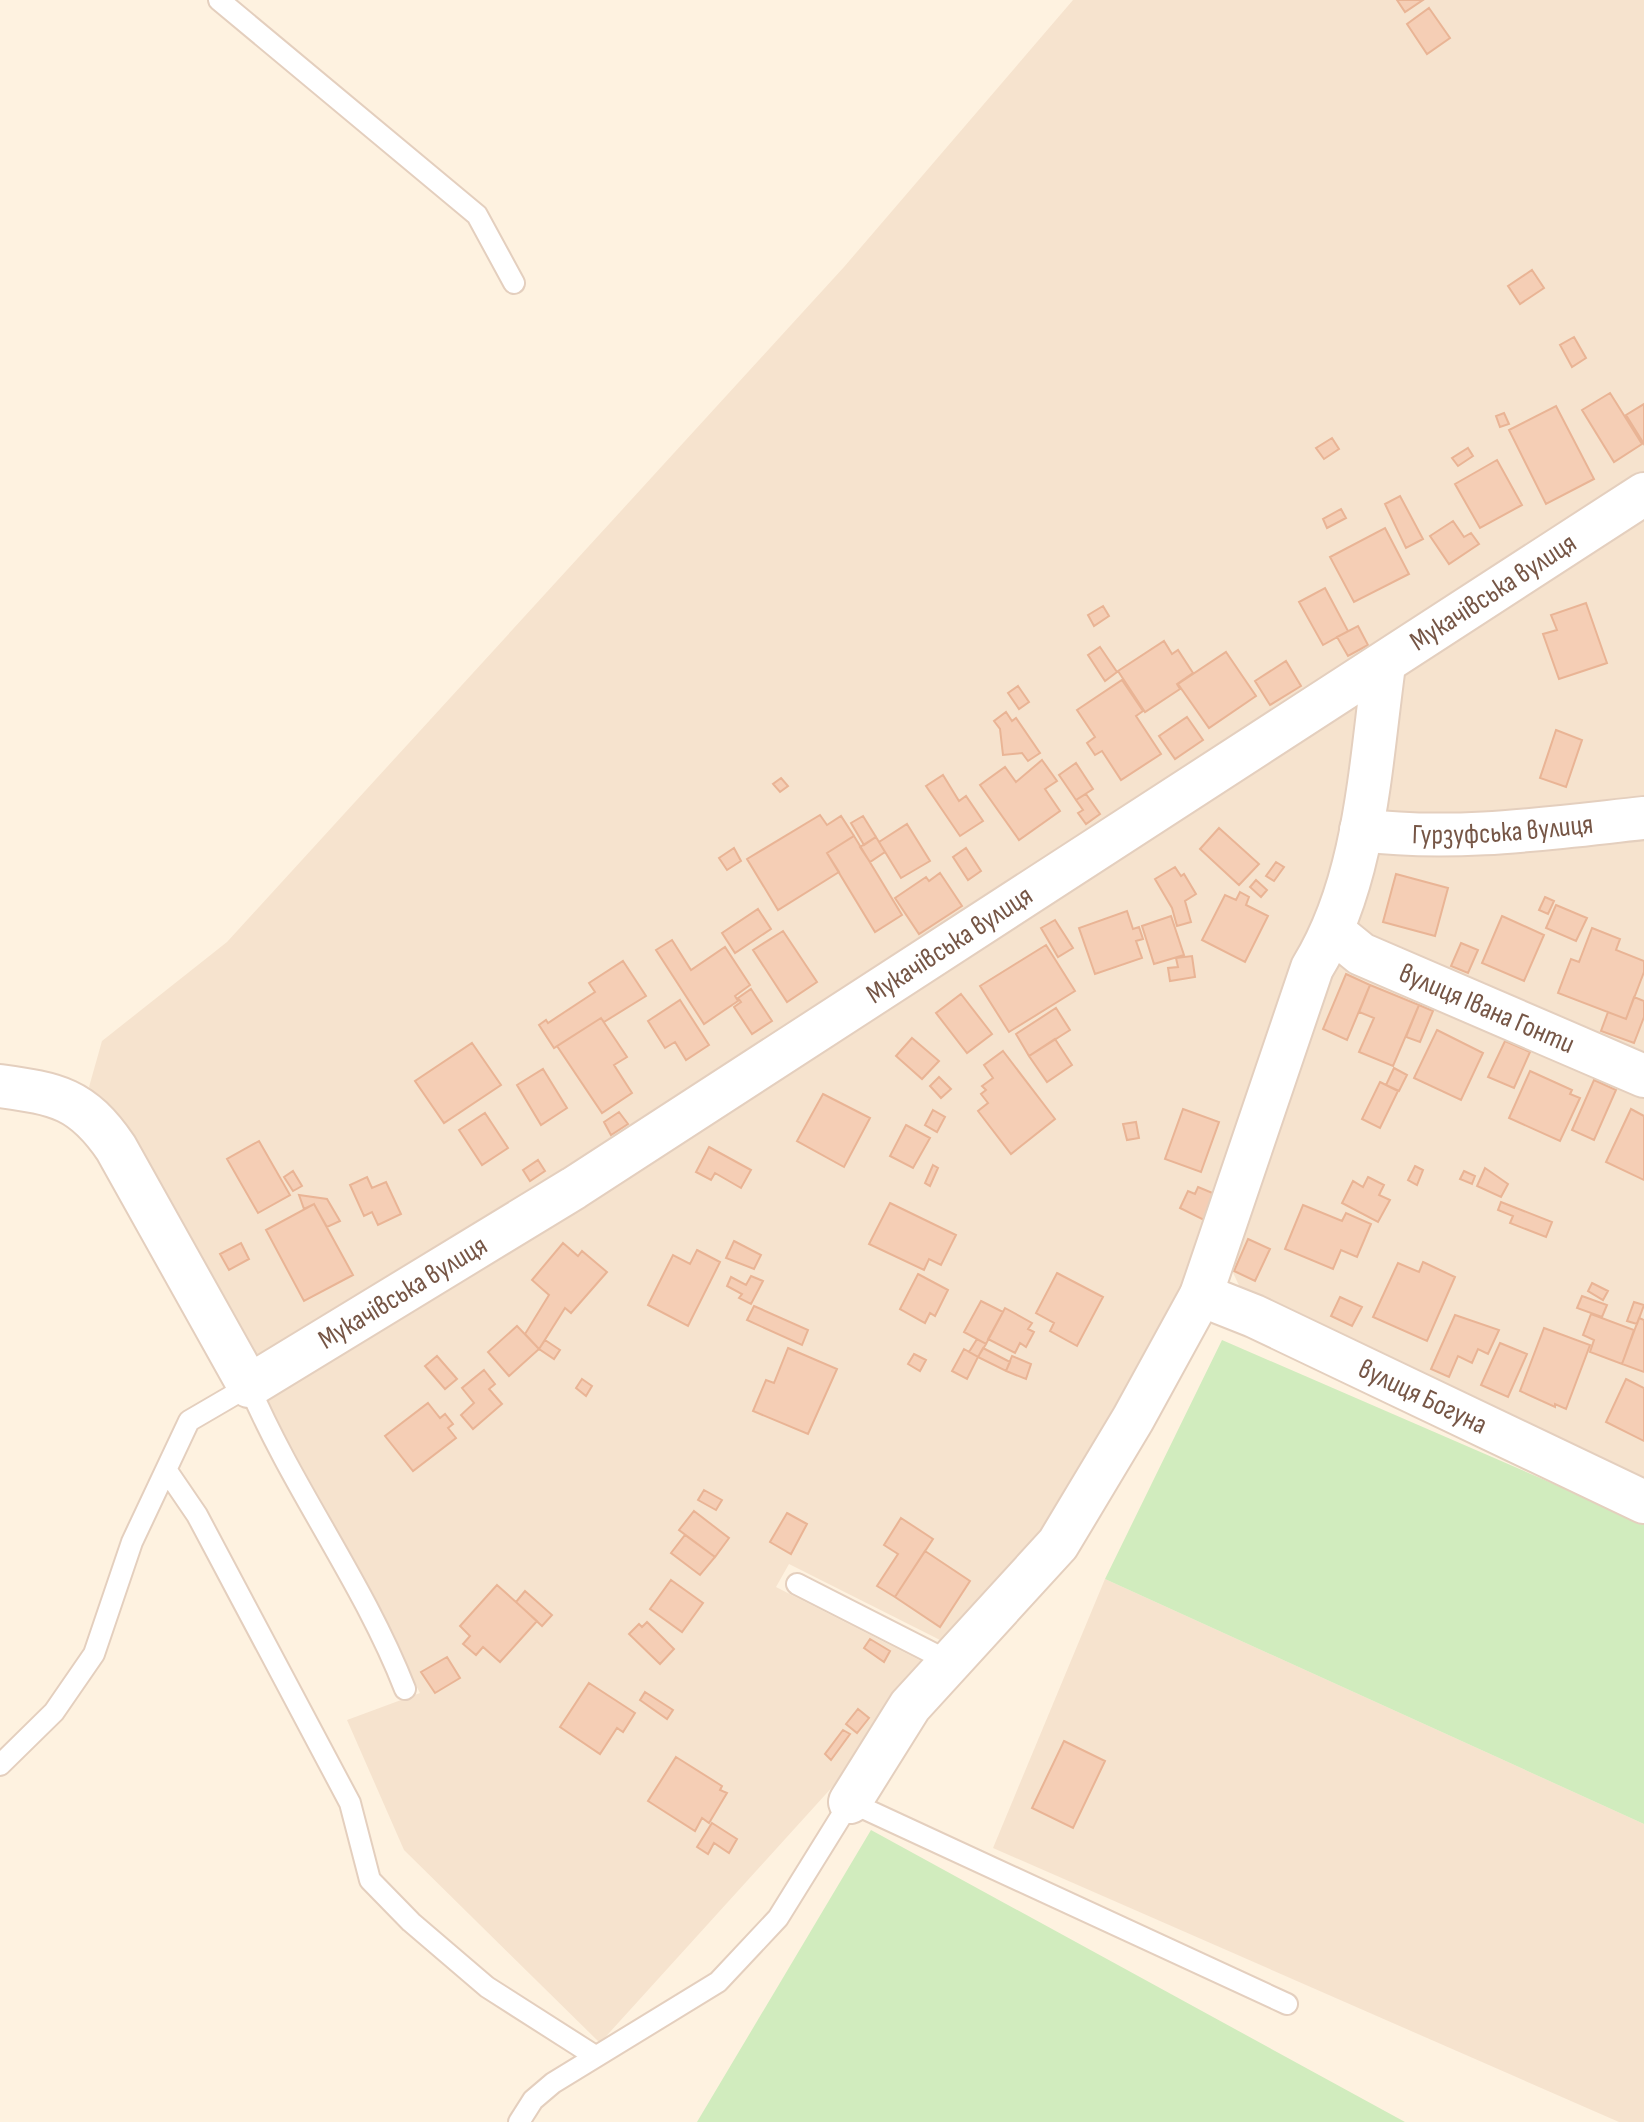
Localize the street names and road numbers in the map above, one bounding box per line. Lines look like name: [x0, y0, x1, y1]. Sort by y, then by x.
street label: Мукачівська вулиця: [1404, 526, 1582, 658]
street label: Гурзуфська вулиця: [1412, 807, 1595, 851]
street label: Мукачівська вулиця: [860, 879, 1039, 1010]
street label: вулиця Івана Гонти: [1394, 956, 1580, 1061]
street label: Мукачівська вулиця: [312, 1228, 493, 1356]
street label: вулиця Богуна: [1353, 1352, 1492, 1441]

